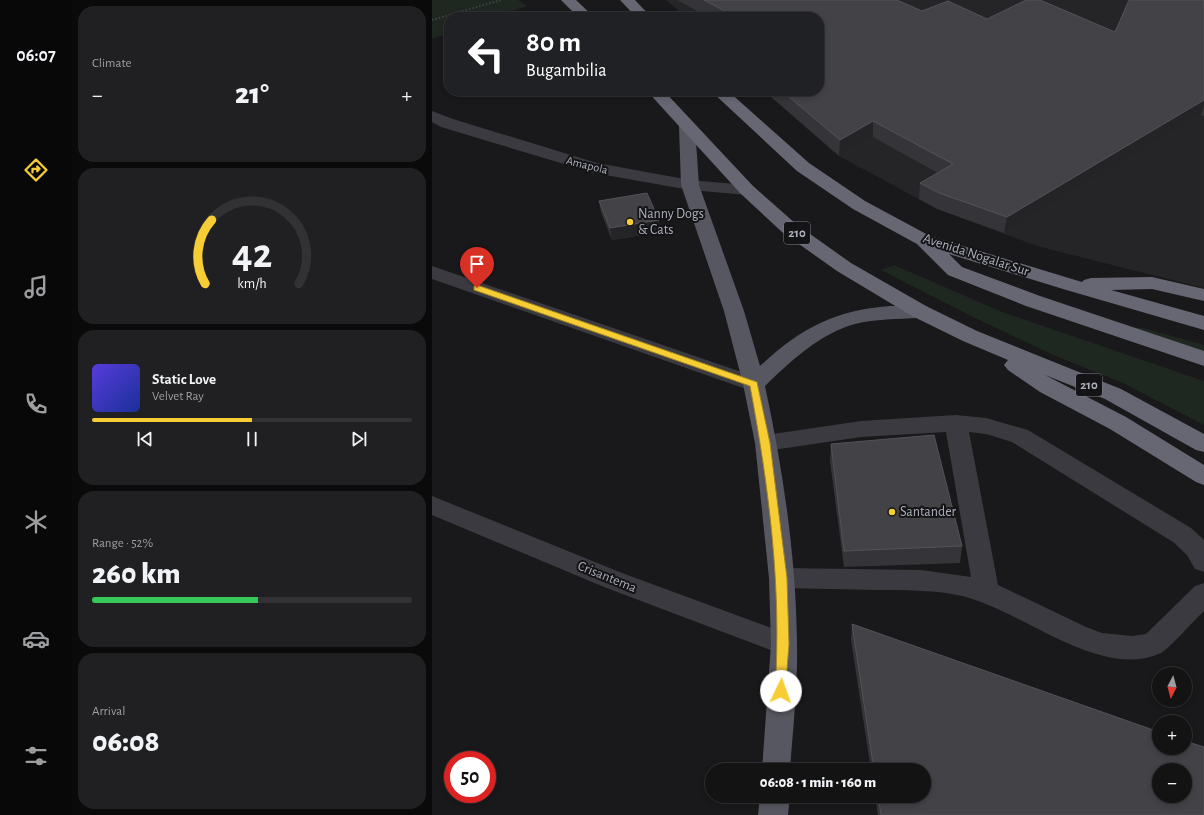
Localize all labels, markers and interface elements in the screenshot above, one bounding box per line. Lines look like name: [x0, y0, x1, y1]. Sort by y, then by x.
icon: left: [460, 28, 512, 80]
text: 80 m: [526, 29, 581, 57]
text: 06:07: [16, 47, 56, 65]
text: Climate: [92, 57, 131, 70]
text: Bugambilia: [526, 62, 607, 80]
text: 21°: [235, 79, 269, 109]
text: −: [92, 84, 103, 106]
text: +: [401, 84, 412, 106]
street label: Amapola: [565, 154, 609, 176]
icon: directions: [22, 156, 50, 184]
place label: Nanny Dogs & Cats: [638, 207, 704, 237]
marker: Nanny Dogs & Cats: [625, 217, 635, 227]
road number: 210: [784, 222, 810, 244]
street label: Avenida Nogalar Sur: [921, 231, 1031, 279]
text: 42: [232, 233, 272, 274]
pin: [460, 247, 494, 288]
icon: arrive: [466, 253, 488, 275]
icon: music: [22, 273, 50, 301]
text: km/h: [237, 276, 267, 290]
text: Static Love: [152, 372, 216, 387]
road number: 210: [1076, 374, 1102, 396]
icon: phone: [22, 390, 50, 418]
text: Velvet Ray: [152, 390, 204, 403]
icon: previous: [134, 428, 156, 450]
icon: pause: [241, 428, 263, 450]
icon: next: [348, 428, 370, 450]
place label: Santander: [900, 505, 957, 519]
marker: Santander: [887, 507, 897, 517]
icon: climate: [22, 508, 50, 536]
text: Range · 52%: [92, 537, 153, 550]
text: 260 km: [92, 559, 181, 589]
street label: Crisantema: [576, 559, 639, 595]
icon: car: [22, 625, 50, 653]
north arrow: [1152, 667, 1192, 707]
map controls: [1152, 667, 1192, 803]
position arrow: [760, 670, 802, 712]
text: Arrival: [92, 705, 125, 718]
button: +: [1152, 715, 1192, 755]
text: 06:08: [92, 727, 160, 757]
icon: filters: [22, 742, 50, 770]
speed limit sign: 50: [444, 751, 496, 803]
button: −: [1152, 763, 1192, 803]
text: 06:08 · 1 min · 160 m: [760, 775, 876, 790]

